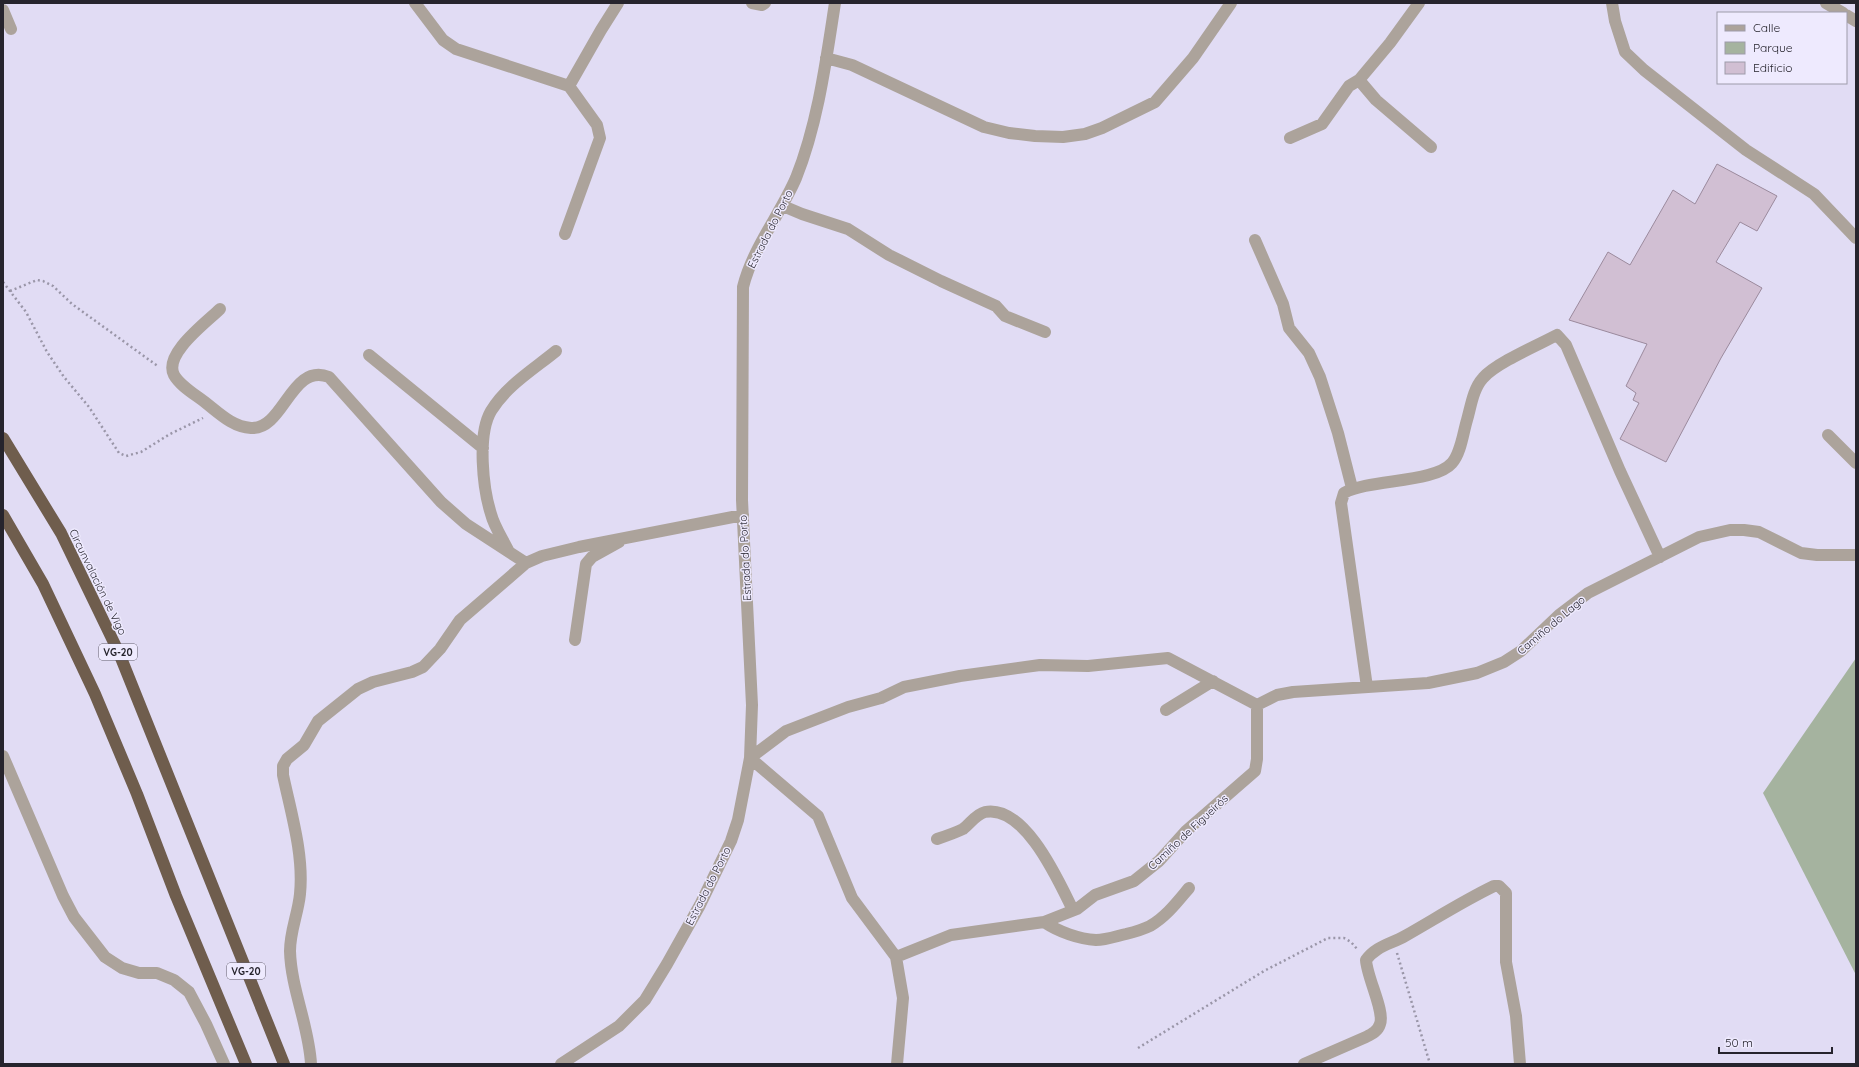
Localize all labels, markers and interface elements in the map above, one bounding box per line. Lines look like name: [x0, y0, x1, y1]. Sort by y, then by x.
legend: [1717, 12, 1847, 84]
text: Calle: [1753, 20, 1781, 35]
text: Parque: [1753, 40, 1793, 55]
text: Edificio: [1753, 60, 1793, 75]
street label: Estrada do Porto: [744, 187, 796, 271]
street label: Estrada do Porto: [736, 514, 754, 601]
street label: Circunvalación de Vigo: [66, 527, 130, 638]
street label: Camiño do Lago: [1514, 592, 1588, 657]
road number: VG-20: [99, 644, 137, 660]
street label: Camiño de Figueirós: [1145, 791, 1231, 873]
street label: Estrada do Porto: [682, 844, 734, 928]
road number: VG-20: [227, 963, 265, 979]
scale bar: [1719, 1029, 1832, 1055]
text: 50 m: [1725, 1035, 1753, 1050]

